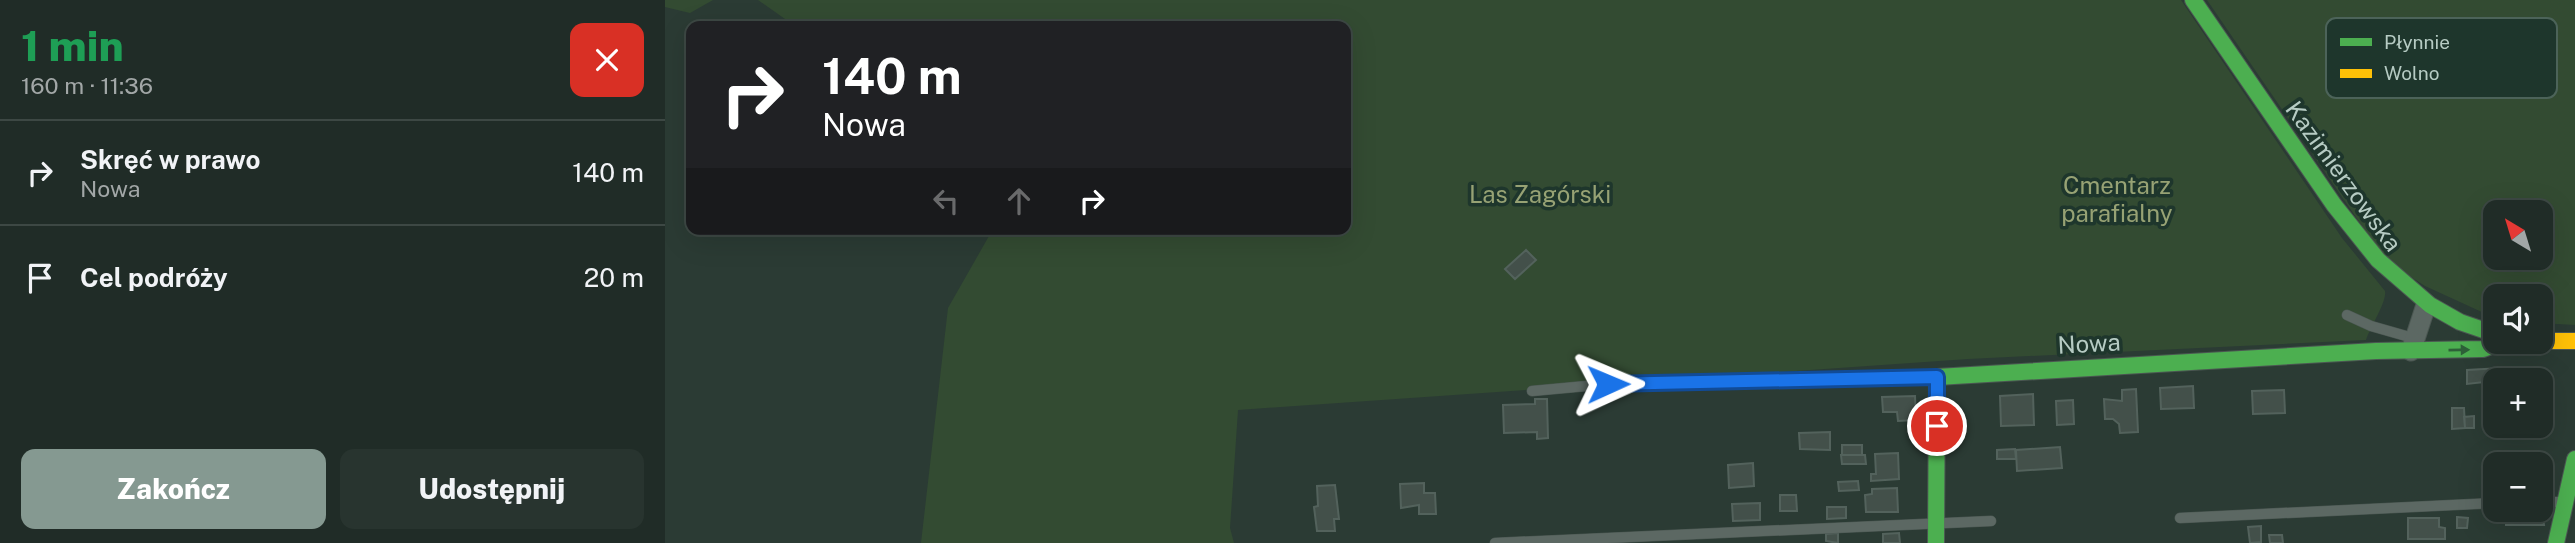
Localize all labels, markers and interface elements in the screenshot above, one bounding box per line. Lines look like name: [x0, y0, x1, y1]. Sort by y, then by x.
legend: [2326, 18, 2557, 98]
text: 1 min: [21, 21, 124, 70]
button: close: [570, 23, 644, 97]
text: Płynnie: [2384, 31, 2450, 53]
text: 140 m: [822, 47, 962, 105]
icon: right: [707, 49, 798, 140]
text: Wolno: [2384, 62, 2439, 84]
text: 160 m · 11:36: [21, 72, 153, 99]
street label: Kazimierzowska: [2280, 95, 2408, 257]
text: Nowa: [822, 106, 906, 143]
text: Skręć w prawo: [80, 144, 260, 175]
icon: right: [21, 154, 59, 192]
text: 140 m: [572, 157, 644, 188]
park label: Cmentarz parafialny: [2061, 171, 2173, 227]
text: Nowa: [80, 175, 140, 202]
park label: Las Zagórski: [1469, 180, 1611, 208]
icon: left: [927, 182, 965, 220]
icon: ahead: [1000, 182, 1038, 220]
icon: right: [1073, 182, 1111, 220]
north arrow: [2483, 200, 2553, 270]
map controls: [2483, 200, 2553, 522]
icon: arrive: [21, 259, 59, 297]
text: Cel podróży: [80, 262, 228, 293]
text: 20 m: [584, 262, 644, 293]
button: sound: [2483, 284, 2553, 354]
street label: Nowa: [2057, 327, 2121, 359]
one-way arrow: [2448, 344, 2470, 356]
position arrow: [1571, 347, 1645, 421]
button: +: [2483, 368, 2553, 438]
pin: [1907, 396, 1967, 456]
icon: arrive: [1918, 407, 1956, 445]
button: Zakończ: [21, 449, 326, 529]
button: Udostępnij: [340, 449, 644, 529]
button: −: [2483, 452, 2553, 522]

